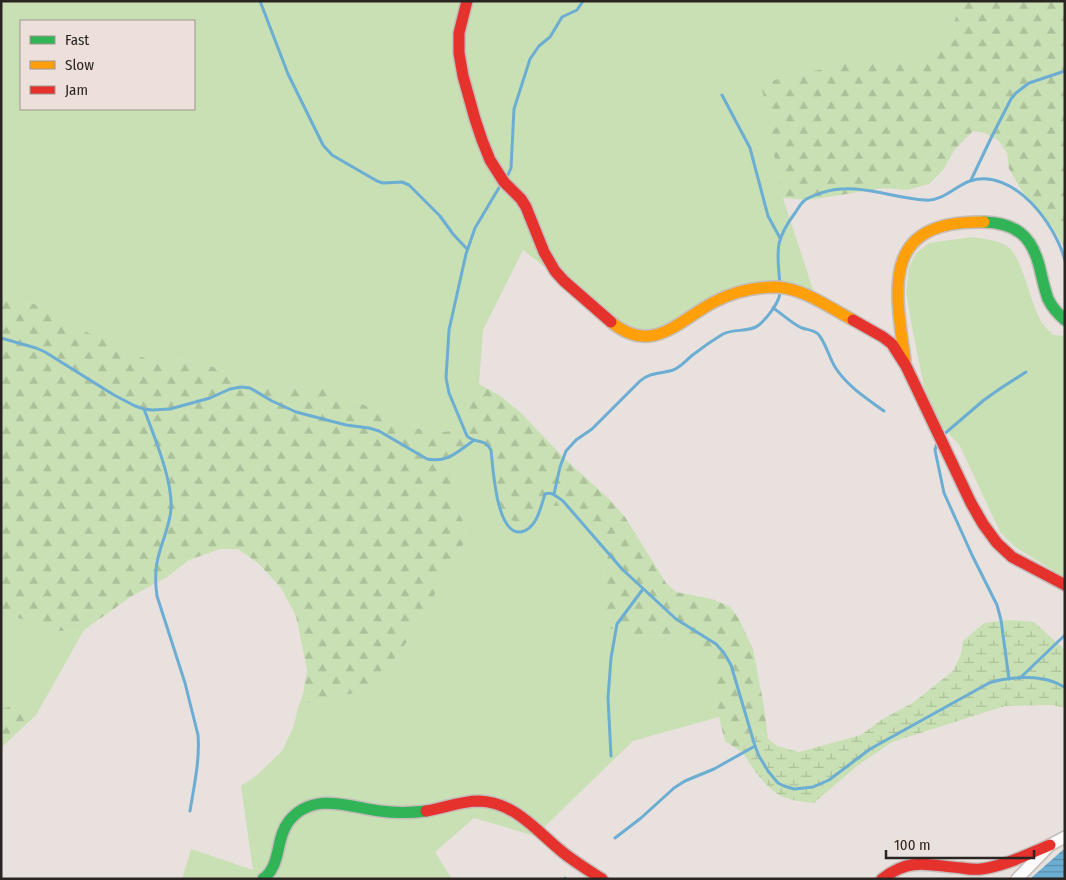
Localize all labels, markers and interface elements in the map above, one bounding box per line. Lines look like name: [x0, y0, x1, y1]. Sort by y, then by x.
legend: [20, 20, 195, 110]
text: Fast: [65, 31, 89, 49]
text: Slow: [65, 56, 94, 74]
text: Jam: [65, 81, 88, 99]
scale bar: [886, 828, 1034, 860]
text: 100 m: [894, 836, 931, 854]

